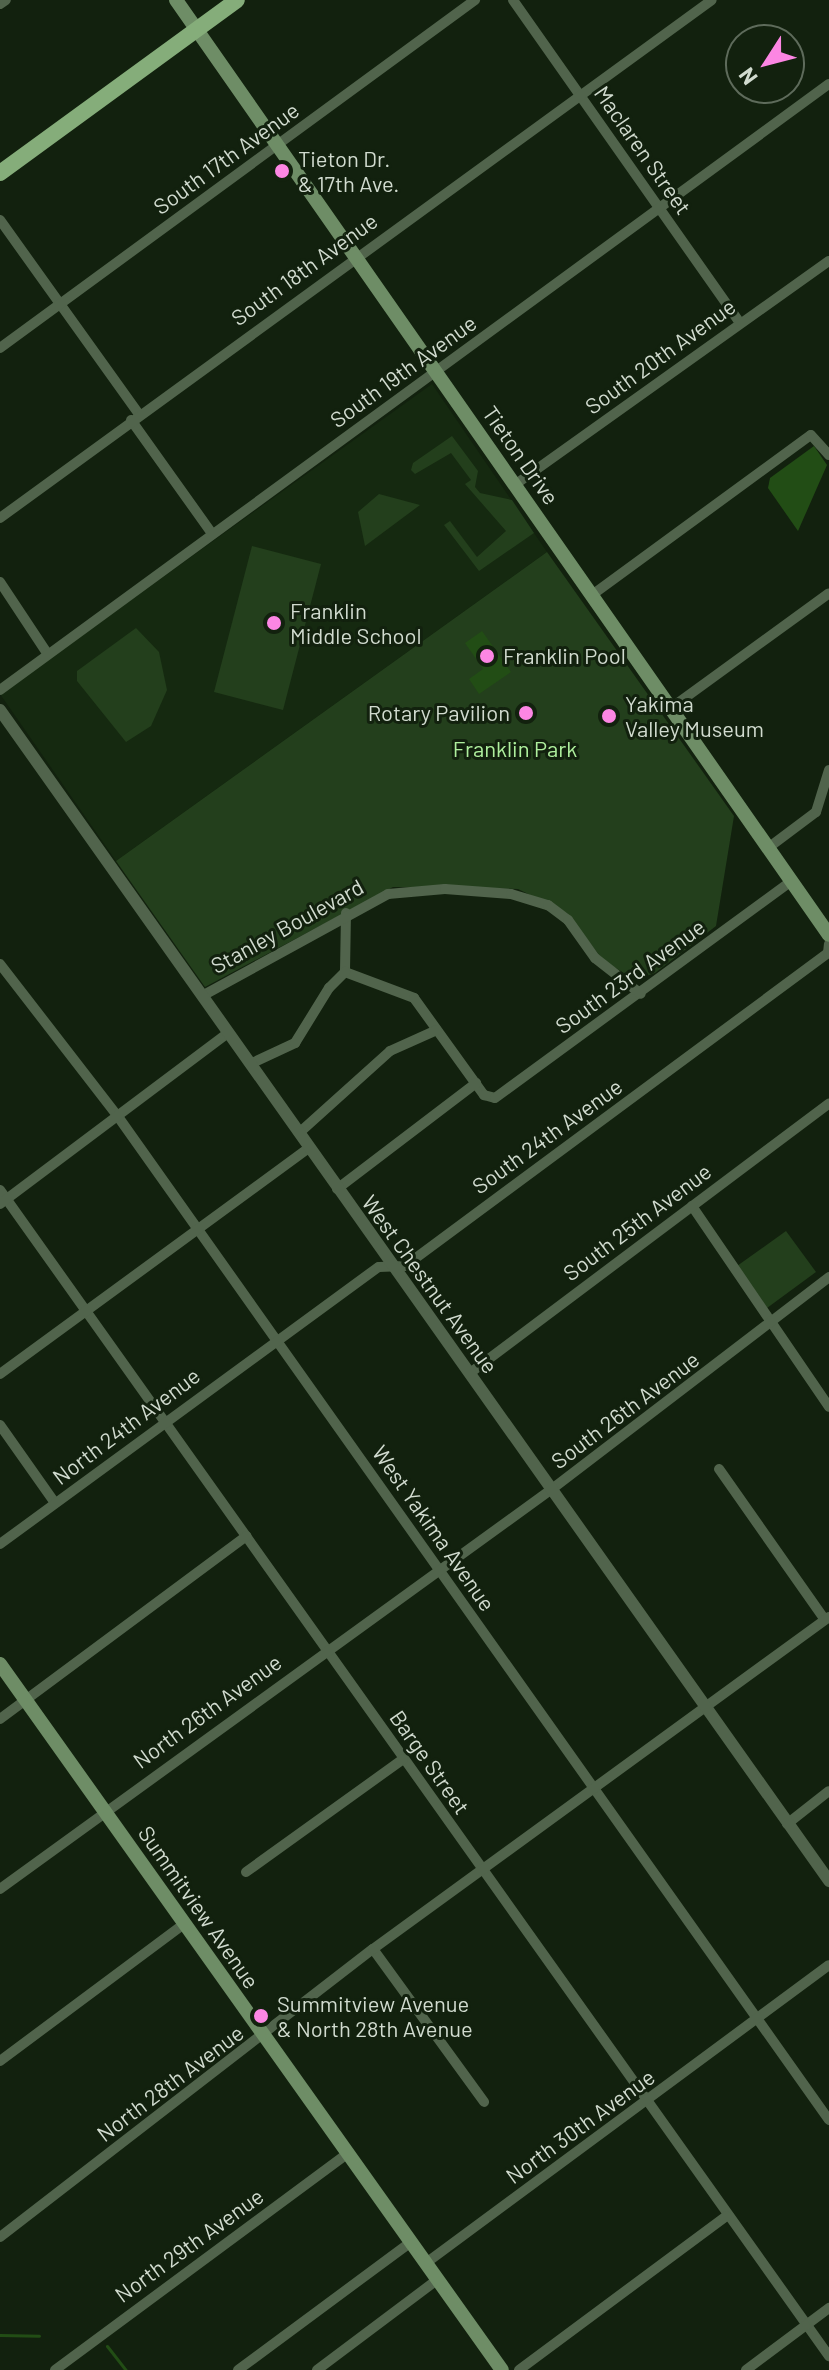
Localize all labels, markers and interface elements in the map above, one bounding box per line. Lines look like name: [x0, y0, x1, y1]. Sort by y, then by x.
north arrow: [725, 24, 805, 104]
text: N: [732, 63, 762, 91]
street label: Maclaren Street: [589, 81, 697, 219]
street label: South 17th Avenue: [148, 96, 304, 220]
place label: Tieton Dr. & 17th Ave.: [298, 145, 399, 196]
marker: Tieton Dr. & 17th Ave.: [273, 162, 291, 180]
street label: South 18th Avenue: [226, 207, 382, 331]
street label: South 20th Avenue: [580, 293, 740, 419]
street label: South 19th Avenue: [325, 309, 481, 433]
street label: Tieton Drive: [477, 401, 565, 509]
place label: Franklin Middle School: [290, 597, 422, 648]
marker: Franklin Middle School: [265, 614, 283, 632]
place label: Franklin Pool: [503, 643, 626, 669]
marker: Franklin Pool: [478, 647, 496, 665]
place label: Yakima Valley Museum: [625, 690, 764, 742]
place label: Rotary Pavilion: [368, 700, 510, 726]
marker: Rotary Pavilion: [517, 704, 535, 722]
marker: Yakima Valley Museum: [600, 707, 618, 725]
park label: Franklin Park: [453, 736, 577, 762]
street label: Stanley Boulevard: [206, 873, 368, 979]
street label: South 23rd Avenue: [550, 913, 710, 1039]
street label: South 24th Avenue: [467, 1073, 627, 1199]
street label: South 25th Avenue: [558, 1158, 716, 1286]
street label: West Chestnut Avenue: [356, 1190, 504, 1378]
street label: South 26th Avenue: [546, 1346, 704, 1474]
street label: North 24th Avenue: [47, 1362, 205, 1490]
street label: West Yakima Avenue: [367, 1440, 501, 1616]
street label: North 26th Avenue: [128, 1648, 286, 1774]
street label: Barge Street: [385, 1705, 475, 1819]
street label: Summitview Avenue: [133, 1821, 265, 1993]
place label: Summitview Avenue & North 28th Avenue: [277, 1990, 473, 2042]
marker: Summitview Avenue & North 28th Avenue: [252, 2007, 270, 2025]
street label: North 28th Avenue: [91, 2019, 249, 2147]
street label: North 30th Avenue: [500, 2063, 660, 2189]
street label: North 29th Avenue: [110, 2182, 268, 2308]

